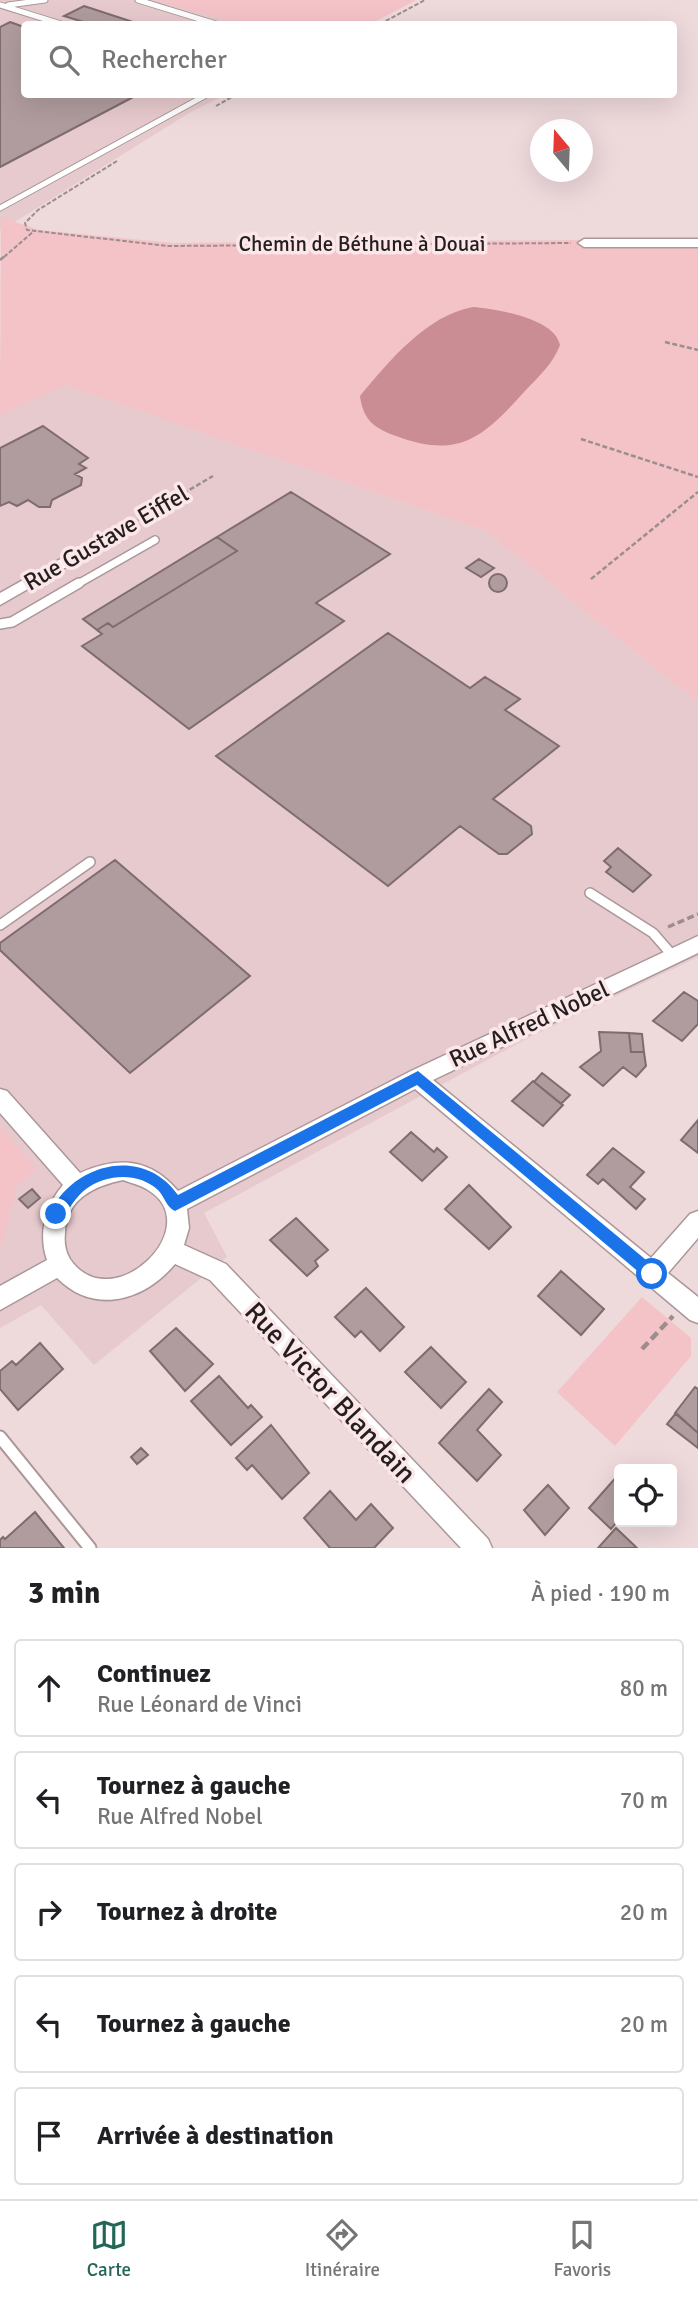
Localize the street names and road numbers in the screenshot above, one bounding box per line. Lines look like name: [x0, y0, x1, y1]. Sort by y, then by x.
street label: Chemin de Béthune à Douai: [238, 231, 486, 257]
street label: Rue Gustave Eiffel: [18, 479, 194, 597]
street label: Rue Alfred Nobel: [444, 974, 614, 1074]
street label: Rue Victor Blandain: [237, 1295, 423, 1490]

